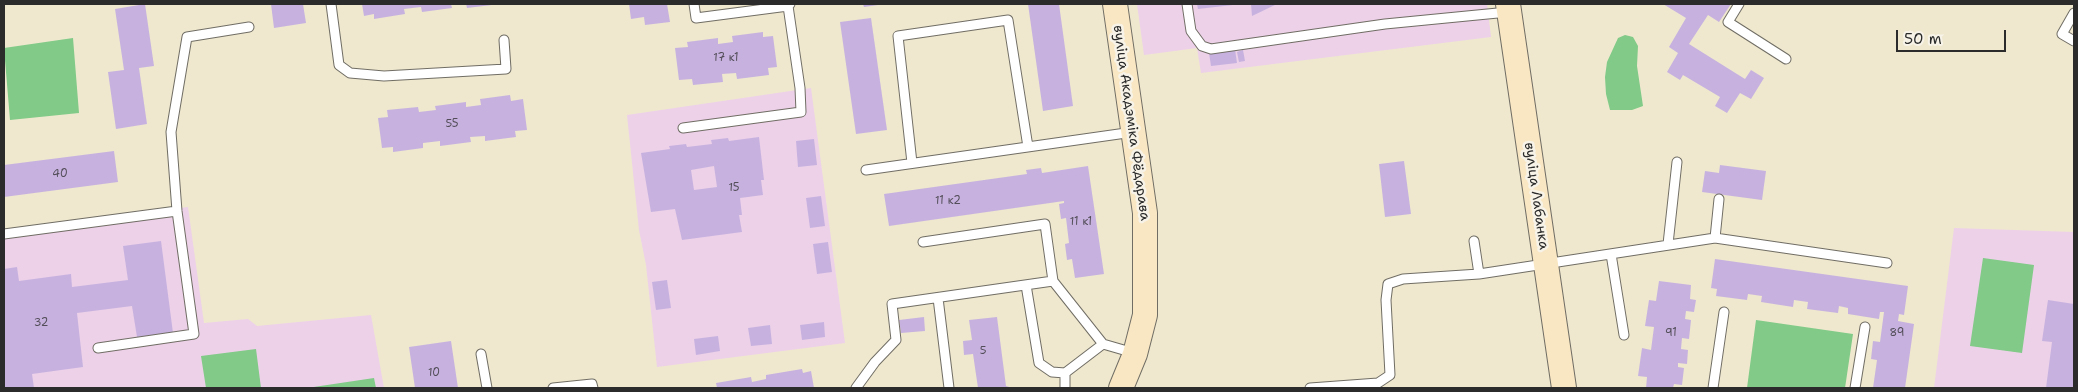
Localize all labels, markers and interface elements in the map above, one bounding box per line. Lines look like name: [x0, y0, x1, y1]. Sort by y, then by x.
scale bar: [1898, 20, 2008, 52]
street label: вуліца Акадэміка Фёдарава: [1109, 24, 1153, 222]
text: 50 m: [1904, 29, 1942, 49]
house number: 17 к1: [713, 51, 739, 65]
house number: 55: [445, 117, 459, 131]
street label: вуліца Лабанка: [1520, 141, 1552, 251]
house number: 40: [52, 167, 68, 181]
house number: 15: [728, 181, 740, 195]
house number: 11 к2: [935, 194, 961, 208]
house number: 11 к1: [1070, 215, 1092, 229]
house number: 32: [34, 316, 48, 330]
house number: 91: [1665, 326, 1677, 340]
house number: 89: [1890, 326, 1904, 340]
house number: 5: [980, 344, 986, 358]
house number: 10: [428, 366, 440, 380]

